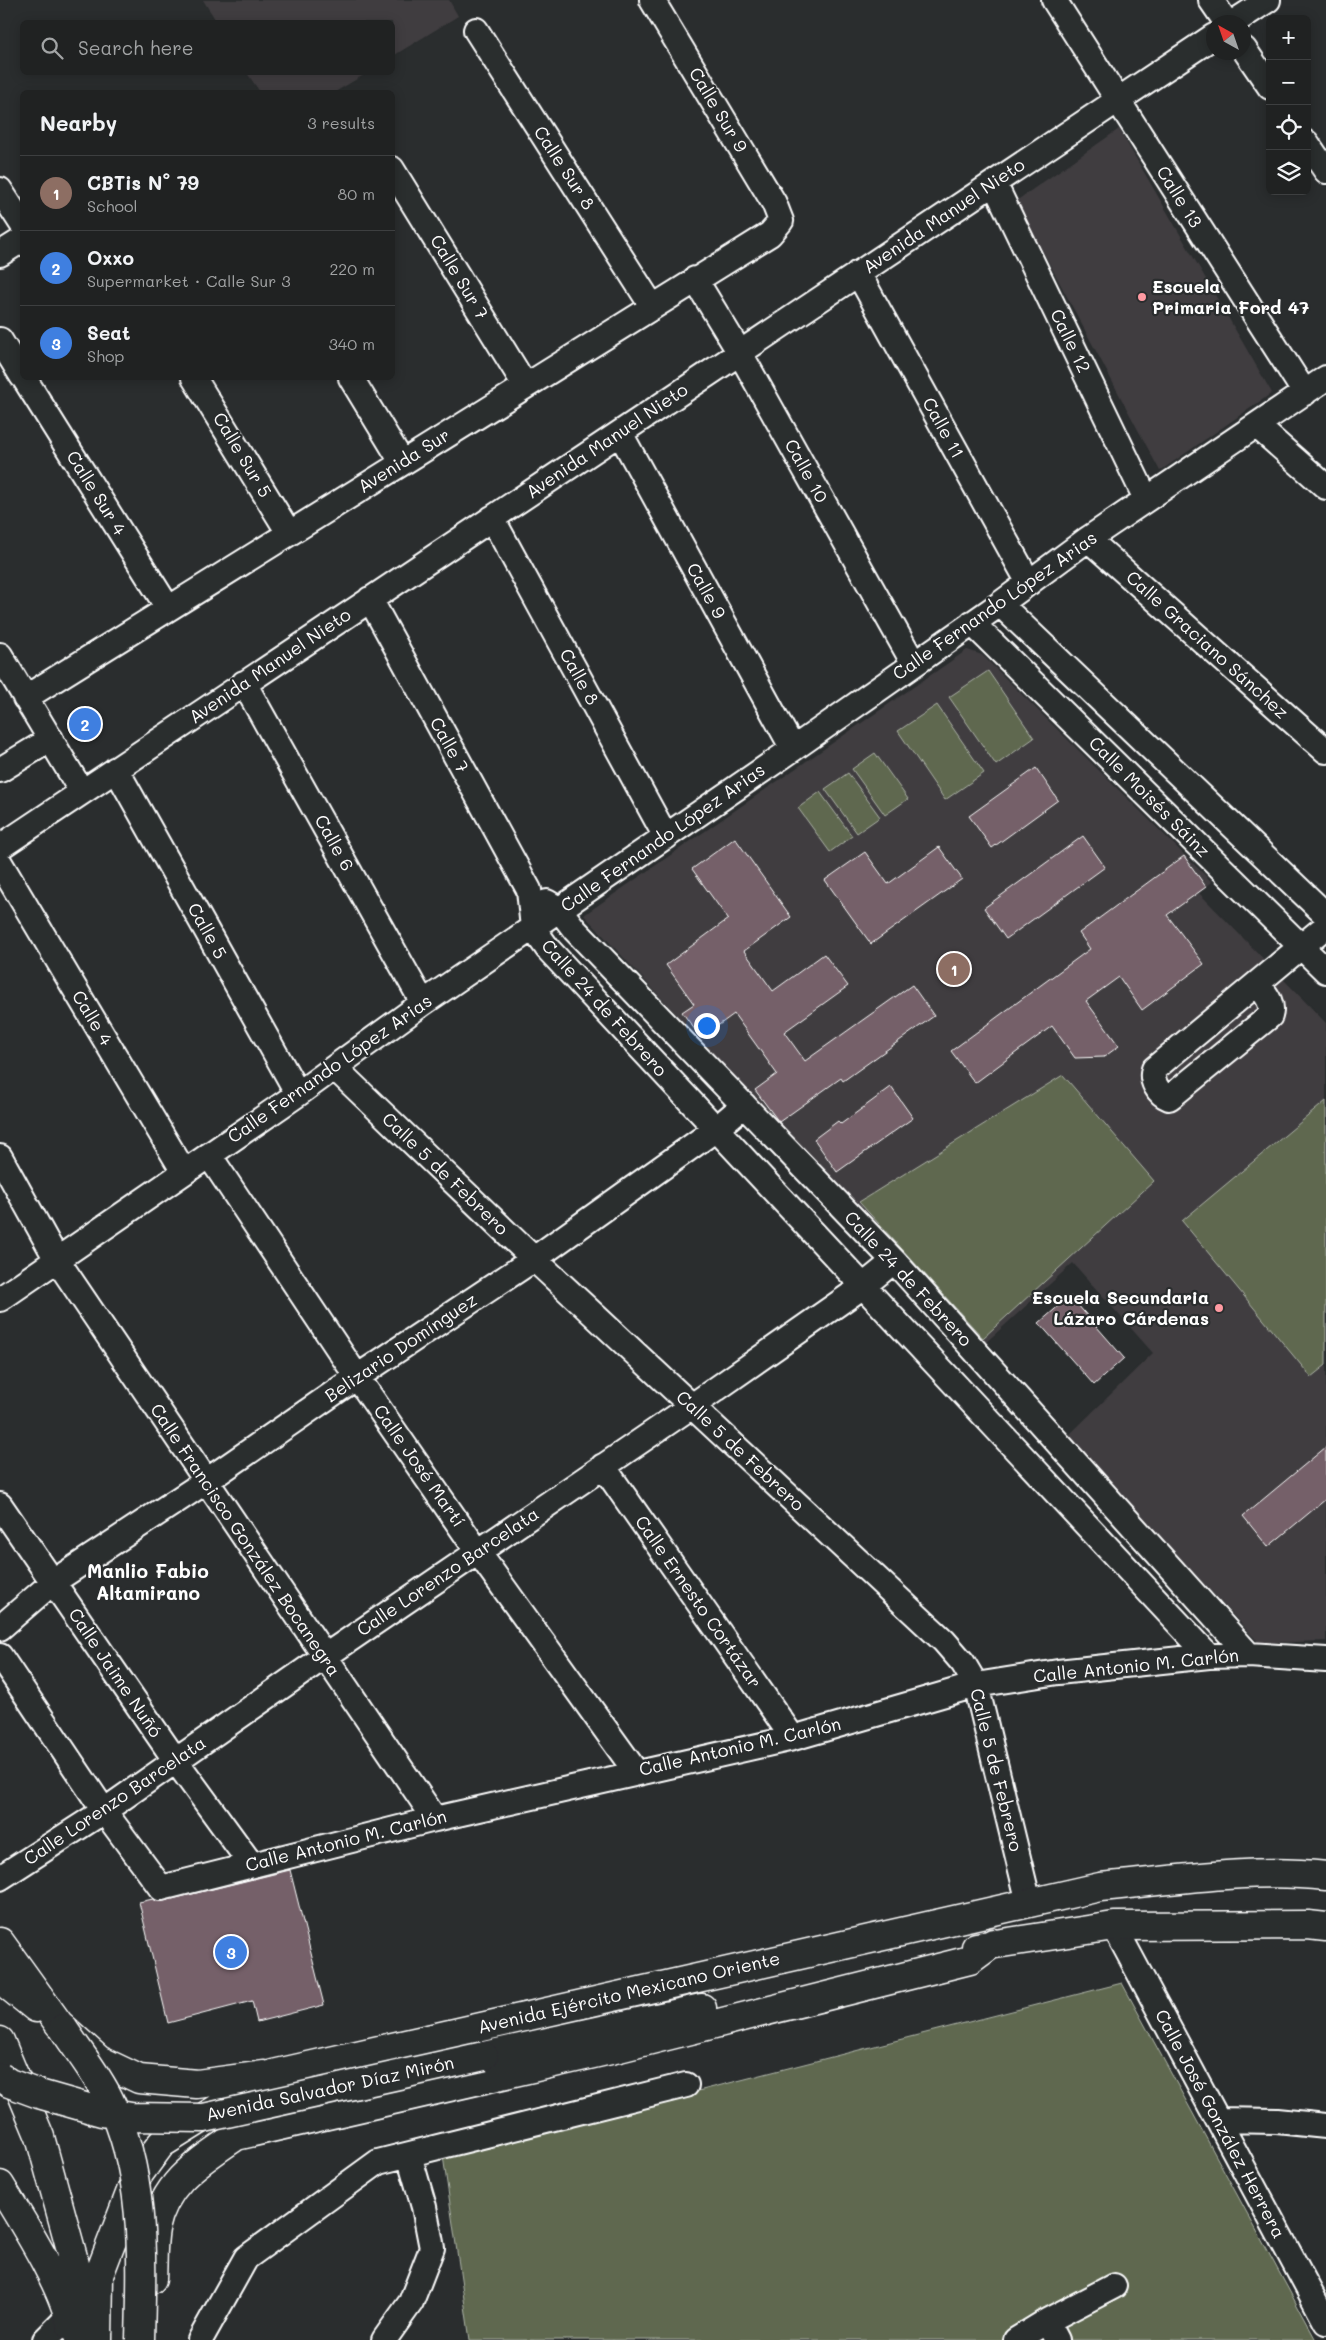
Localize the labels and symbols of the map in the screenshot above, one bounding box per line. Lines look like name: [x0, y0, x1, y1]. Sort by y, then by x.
north arrow: [1206, 15, 1251, 60]
street label: Calle Sur 9: [684, 62, 754, 157]
street label: Calle Sur 8: [529, 121, 601, 214]
street label: Avenida Manuel Nieto: [858, 152, 1029, 278]
street label: Calle 13: [1151, 161, 1208, 232]
street label: Calle Sur 7: [425, 230, 495, 323]
place label: Escuela Primaria Ford 47: [1152, 274, 1309, 319]
marker: Escuela Primaria Ford 47: [1136, 291, 1148, 303]
street label: Calle 12: [1045, 305, 1097, 376]
street label: Avenida Manuel Nieto: [521, 377, 692, 503]
street label: Calle 11: [917, 393, 970, 462]
street label: Calle Sur 5: [208, 407, 278, 502]
street label: Avenida Sur: [353, 422, 454, 498]
street label: Calle 10: [780, 434, 834, 507]
street label: Calle Sur 4: [61, 446, 133, 540]
street label: Calle Fernando López Arias: [887, 525, 1101, 685]
street label: Calle 9: [682, 558, 732, 623]
street label: Calle Graciano Sánchez: [1121, 565, 1294, 724]
street label: Avenida Manuel Nieto: [184, 602, 355, 728]
street label: Calle 8: [555, 644, 605, 709]
pin: 2: [69, 705, 101, 743]
street label: Calle 7: [425, 712, 475, 777]
street label: Calle Moisés Sáinz: [1084, 730, 1216, 862]
street label: Calle Fernando López Arias: [555, 757, 769, 917]
street label: Calle 6: [310, 810, 360, 875]
street label: Calle 5: [183, 898, 233, 963]
street label: Calle 24 de Febrero: [537, 933, 673, 1081]
pin: 1: [938, 950, 970, 988]
street label: Calle 4: [67, 985, 119, 1050]
street label: Calle Fernando López Arias: [222, 988, 436, 1148]
your location: [694, 1013, 720, 1039]
street label: Calle 5 de Febrero: [377, 1107, 514, 1240]
street label: Calle 24 de Febrero: [840, 1205, 978, 1352]
place label: Escuela Secundaria Lázaro Cárdenas: [1032, 1285, 1209, 1330]
street label: Belizario Domínguez: [320, 1287, 481, 1407]
marker: Escuela Secundaria Lázaro Cárdenas: [1213, 1302, 1225, 1314]
street label: Calle 5 de Febrero: [671, 1384, 810, 1516]
street label: Calle Francisco González Bocanegra: [145, 1398, 346, 1681]
street label: Calle José Martí: [369, 1399, 471, 1531]
street label: Calle Lorenzo Barcelata: [352, 1501, 543, 1641]
street label: Calle Ernesto Cortázar: [630, 1510, 768, 1692]
district label: Manlio Fabio Altamirano: [87, 1558, 209, 1605]
street label: Calle Jaime Nuñó: [63, 1603, 168, 1742]
street label: Calle Antonio M. Carlón: [1032, 1642, 1240, 1688]
street label: Calle 5 de Febrero: [965, 1686, 1029, 1854]
street label: Calle Antonio M. Carlón: [636, 1711, 843, 1781]
street label: Calle Lorenzo Barcelata: [19, 1730, 210, 1870]
street label: Calle Antonio M. Carlón: [243, 1803, 449, 1877]
pin: 3: [215, 1933, 247, 1971]
street label: Avenida Ejército Mexicano Oriente: [475, 1946, 782, 2039]
street label: Calle José González Herrera: [1150, 2005, 1292, 2242]
street label: Avenida Salvador Díaz Mirón: [203, 2050, 456, 2126]

